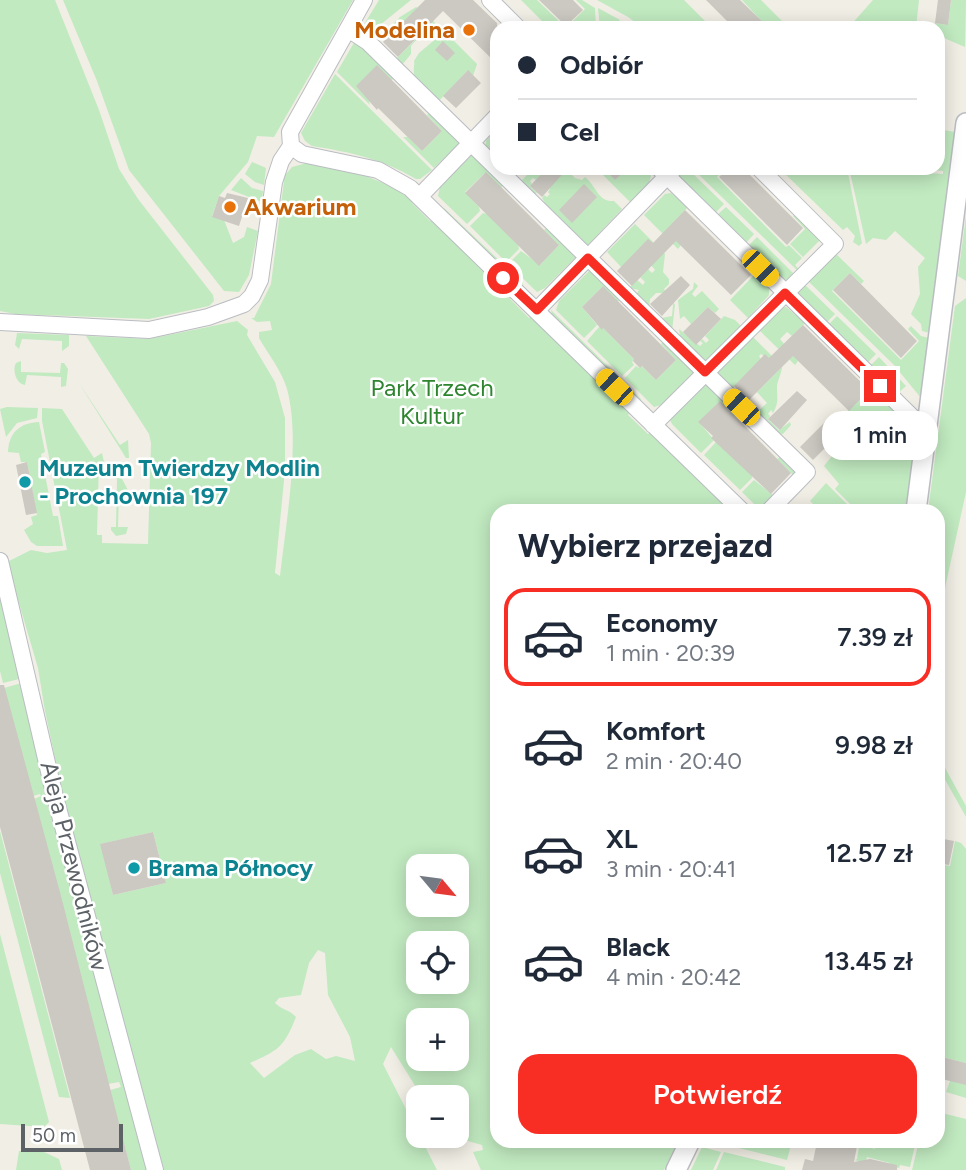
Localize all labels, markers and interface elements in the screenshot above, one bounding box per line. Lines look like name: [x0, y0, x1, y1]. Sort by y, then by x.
place label: Modelina: [354, 15, 455, 44]
marker: Modelina: [461, 22, 477, 38]
text: Odbiór: [560, 49, 643, 81]
text: Cel: [560, 116, 600, 148]
place label: Akwarium: [244, 192, 356, 221]
marker: Akwarium: [222, 199, 238, 215]
car: [738, 246, 783, 290]
route start: [487, 262, 519, 294]
car: [592, 365, 637, 409]
route end: [864, 370, 896, 402]
park label: Park Trzech Kultur: [370, 373, 494, 430]
car: [719, 385, 764, 429]
callout: 1 min: [822, 410, 938, 460]
text: 1 min: [853, 421, 907, 449]
place label: Muzeum Twierdzy Modlin - Prochownia 197: [39, 453, 320, 510]
marker: Muzeum Twierdzy Modlin - Prochownia 197: [17, 474, 33, 490]
text: Wybierz przejazd: [518, 527, 773, 565]
icon: car: [522, 606, 585, 669]
text: Economy: [606, 607, 718, 639]
text: 7.39 zł: [837, 621, 913, 653]
text: 1 min · 20:39: [606, 639, 735, 667]
icon: car: [522, 714, 585, 777]
text: Komfort: [606, 715, 706, 747]
text: 9.98 zł: [835, 729, 913, 761]
text: 2 min · 20:40: [606, 747, 742, 775]
street label: Aleja Przewodników: [34, 758, 115, 974]
icon: car: [522, 822, 585, 885]
text: XL: [606, 823, 638, 855]
text: 12.57 zł: [826, 837, 913, 869]
place label: Brama Północy: [148, 853, 313, 882]
north arrow: [406, 854, 469, 917]
map controls: [406, 854, 469, 1148]
text: 3 min · 20:41: [606, 855, 736, 883]
marker: Brama Północy: [126, 860, 142, 876]
icon: car: [522, 930, 585, 993]
button: locate: [406, 931, 469, 994]
text: Black: [606, 931, 670, 963]
text: 13.45 zł: [824, 945, 913, 977]
text: 4 min · 20:42: [606, 963, 741, 991]
button: +: [406, 1008, 469, 1071]
button: Potwierdź: [518, 1054, 917, 1134]
button: −: [406, 1085, 469, 1148]
scale bar: [21, 1121, 122, 1153]
text: 50 m: [32, 1124, 76, 1147]

